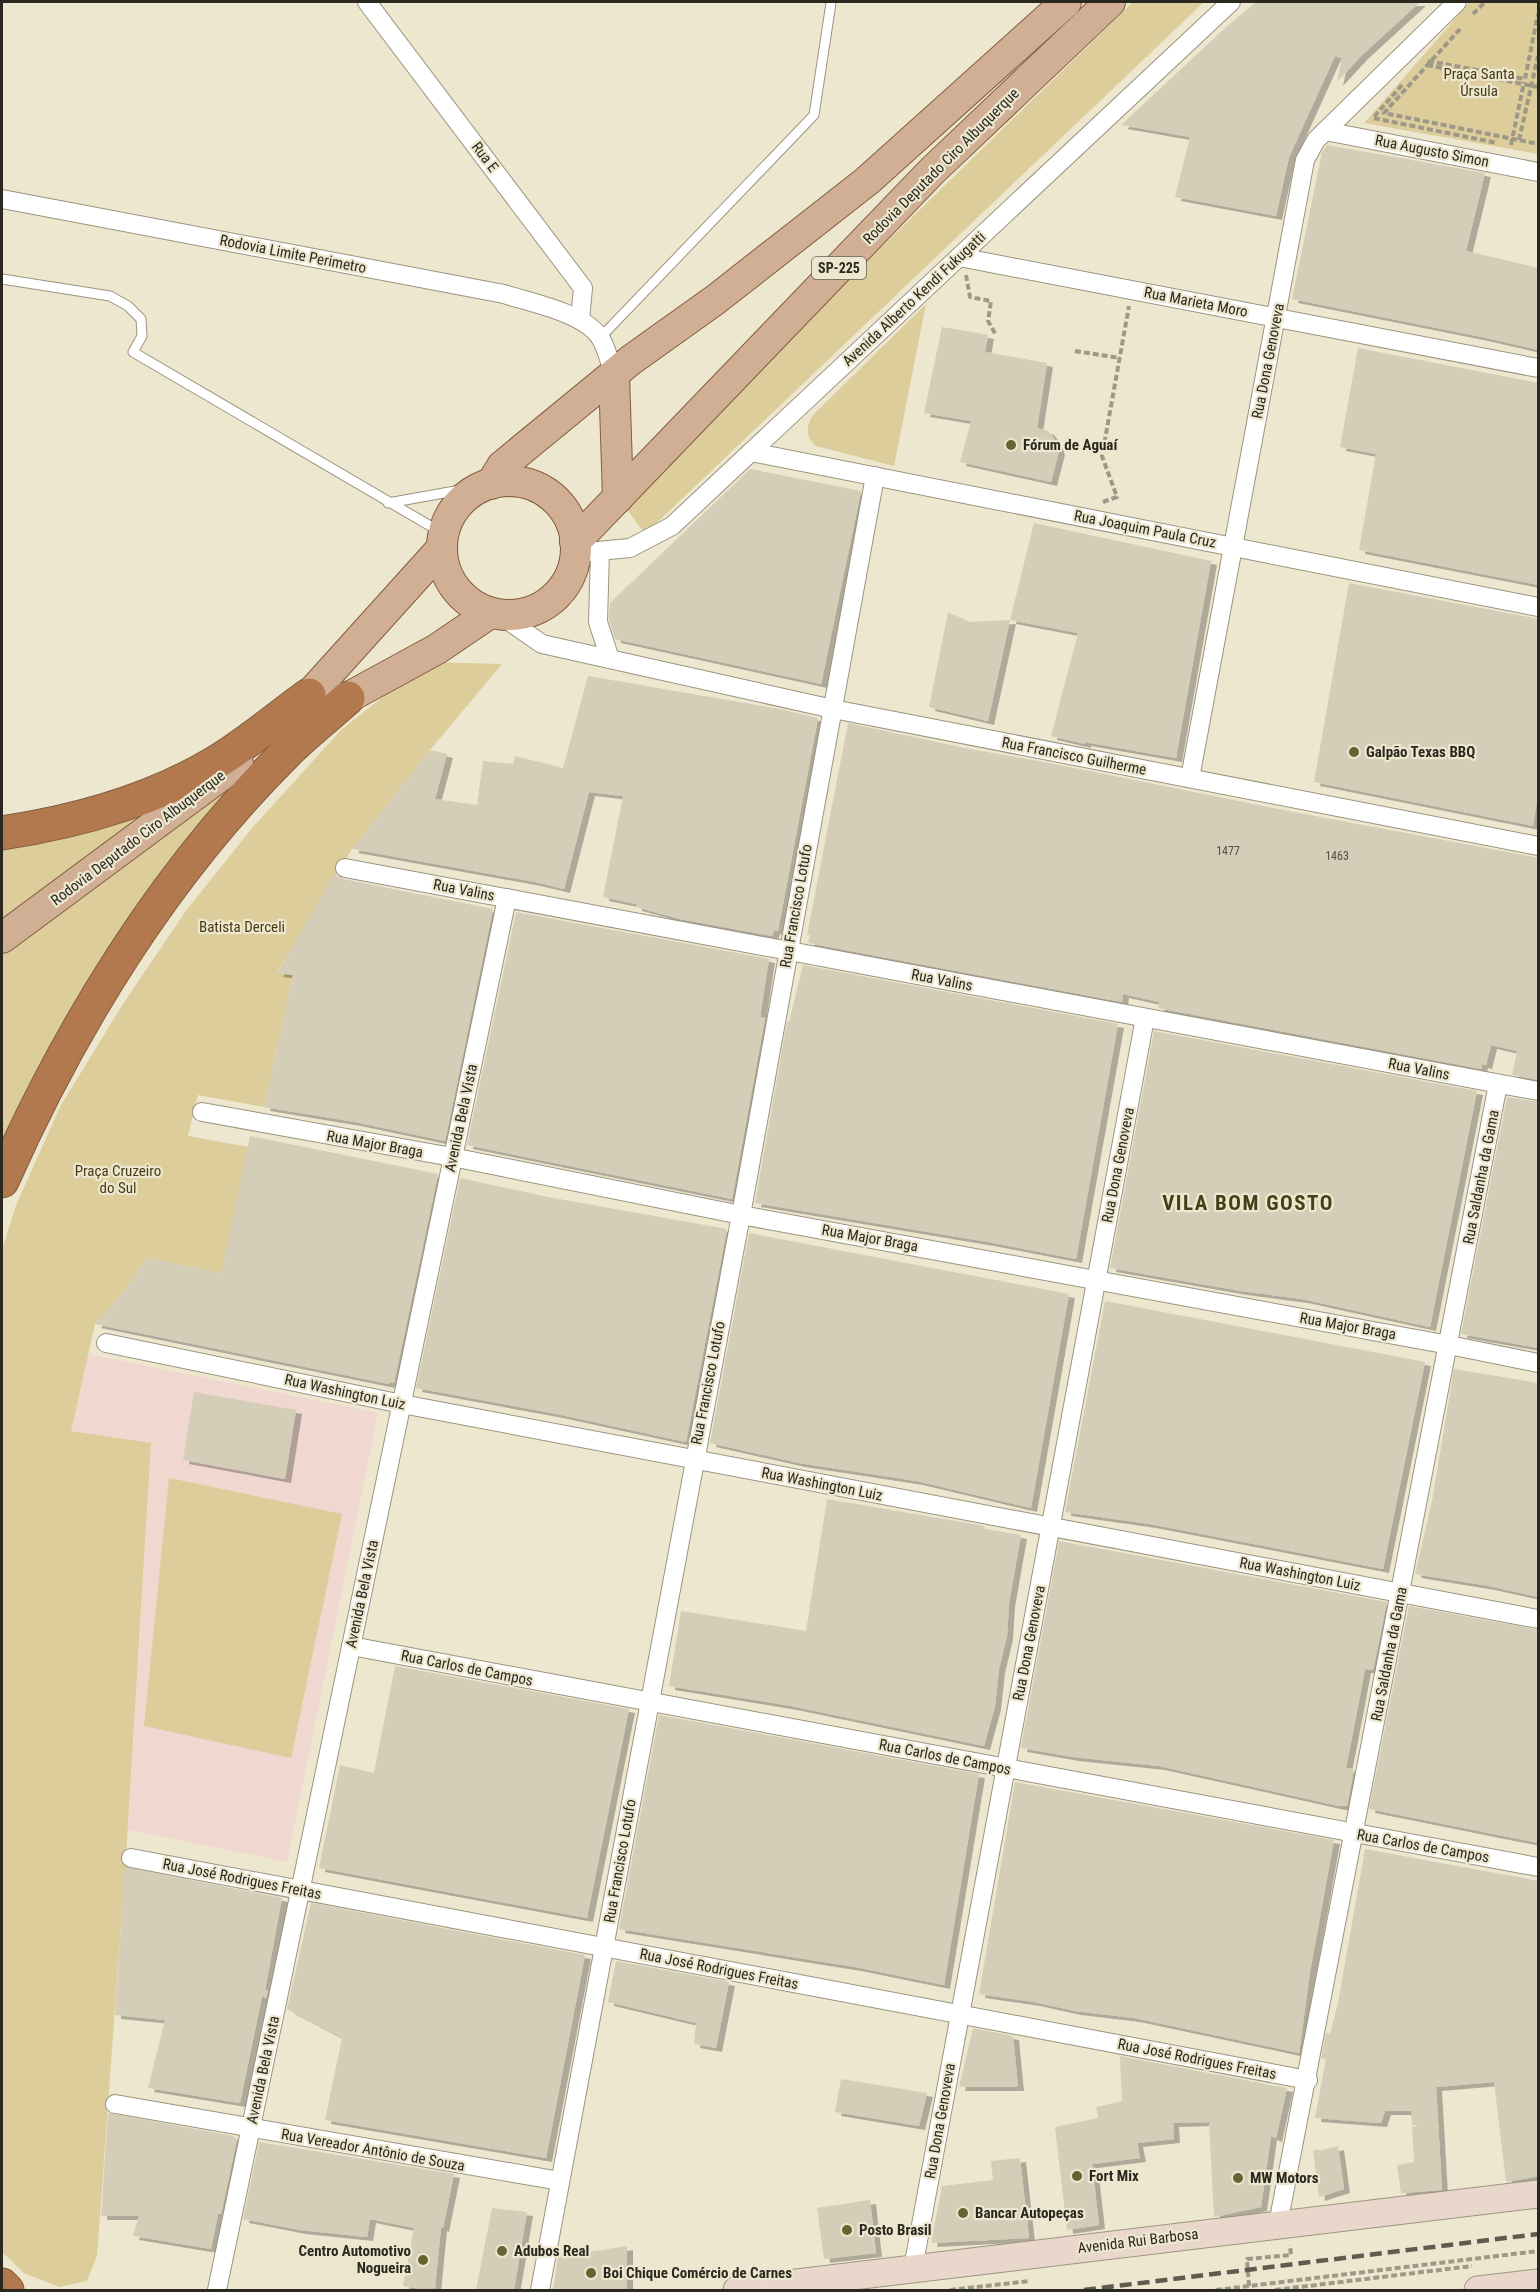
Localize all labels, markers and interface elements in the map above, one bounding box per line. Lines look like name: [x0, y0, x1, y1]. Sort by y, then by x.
park label: Praça Santa Úrsula: [1443, 65, 1515, 100]
street label: Rodovia Deputado Ciro Albuquerque: [859, 84, 1023, 248]
street label: Rua Augusto Simon: [1373, 131, 1491, 171]
street label: Rua E: [468, 138, 502, 176]
street label: Avenida Alberto Kendi Fukugatti: [839, 228, 989, 370]
street label: Rodovia Limite Perimetro: [218, 231, 368, 277]
road number: SP-225: [812, 257, 866, 279]
street label: Rua Marieta Moro: [1143, 283, 1249, 321]
street label: Rua Dona Genoveva: [1248, 302, 1288, 420]
place label: Fórum de Aguaí: [1023, 436, 1118, 454]
marker: Fórum de Aguaí: [1004, 438, 1018, 452]
street label: Rua Joaquim Paula Cruz: [1072, 506, 1218, 552]
street label: Rua Francisco Guilherme: [1000, 733, 1148, 779]
place label: Galpão Texas BBQ: [1366, 743, 1475, 761]
marker: Galpão Texas BBQ: [1347, 745, 1361, 759]
street label: Rodovia Deputado Ciro Albuquerque: [47, 767, 229, 909]
street label: Rua Francisco Lotufo: [776, 843, 816, 969]
house number: 1477: [1216, 844, 1240, 858]
house number: 1463: [1325, 849, 1349, 863]
street label: Rua Valins: [432, 875, 496, 905]
park label: Batista Derceli: [199, 918, 285, 936]
street label: Rua Valins: [910, 965, 974, 995]
street label: Rua Valins: [1387, 1054, 1451, 1084]
street label: Avenida Bela Vista: [441, 1062, 481, 1174]
street label: Rua Dona Genoveva: [1098, 1106, 1138, 1224]
street label: Rua Saldanha da Gama: [1459, 1108, 1503, 1246]
street label: Rua Major Braga: [325, 1127, 425, 1161]
park label: Praça Cruzeiro do Sul: [75, 1162, 161, 1197]
district label: VILA BOM GOSTO: [1162, 1191, 1334, 1215]
street label: Rua Major Braga: [820, 1221, 920, 1255]
street label: Rua Major Braga: [1298, 1309, 1398, 1343]
street label: Rua Francisco Lotufo: [687, 1320, 729, 1446]
street label: Rua Washington Luiz: [283, 1370, 407, 1414]
street label: Rua Washington Luiz: [760, 1463, 884, 1505]
street label: Avenida Bela Vista: [342, 1538, 382, 1650]
street label: Rua Washington Luiz: [1238, 1553, 1362, 1595]
street label: Rua Dona Genoveva: [1009, 1584, 1049, 1702]
street label: Rua Saldanha da Gama: [1367, 1585, 1411, 1723]
street label: Rua Carlos de Campos: [399, 1646, 535, 1690]
street label: Rua Carlos de Campos: [877, 1735, 1013, 1779]
street label: Rua Francisco Lotufo: [600, 1798, 640, 1924]
street label: Rua Carlos de Campos: [1355, 1825, 1491, 1867]
street label: Rua José Rodrigues Freitas: [161, 1855, 323, 1903]
street label: Rua José Rodrigues Freitas: [638, 1945, 800, 1993]
street label: Avenida Bela Vista: [243, 2014, 283, 2126]
street label: Rua José Rodrigues Freitas: [1116, 2035, 1278, 2083]
street label: Rua Dona Genoveva: [921, 2062, 959, 2180]
street label: Rua Vereador Antônio de Souza: [280, 2125, 466, 2175]
place label: Fort Mix: [1089, 2167, 1139, 2185]
marker: Fort Mix: [1070, 2169, 1084, 2183]
place label: MW Motors: [1250, 2169, 1319, 2187]
marker: MW Motors: [1231, 2171, 1245, 2185]
place label: Bancar Autopeças: [975, 2204, 1084, 2222]
marker: Bancar Autopeças: [956, 2206, 970, 2220]
place label: Posto Brasil: [859, 2221, 932, 2239]
marker: Posto Brasil: [840, 2223, 854, 2237]
street label: Avenida Rui Barbosa: [1077, 2225, 1199, 2257]
place label: Centro Automotivo Nogueira: [299, 2242, 411, 2277]
place label: Adubos Real: [514, 2242, 589, 2260]
marker: Adubos Real: [495, 2244, 509, 2258]
marker: Centro Automotivo Nogueira: [416, 2253, 430, 2267]
place label: Boi Chique Comércio de Carnes: [603, 2264, 792, 2282]
marker: Boi Chique Comércio de Carnes: [584, 2266, 598, 2280]

